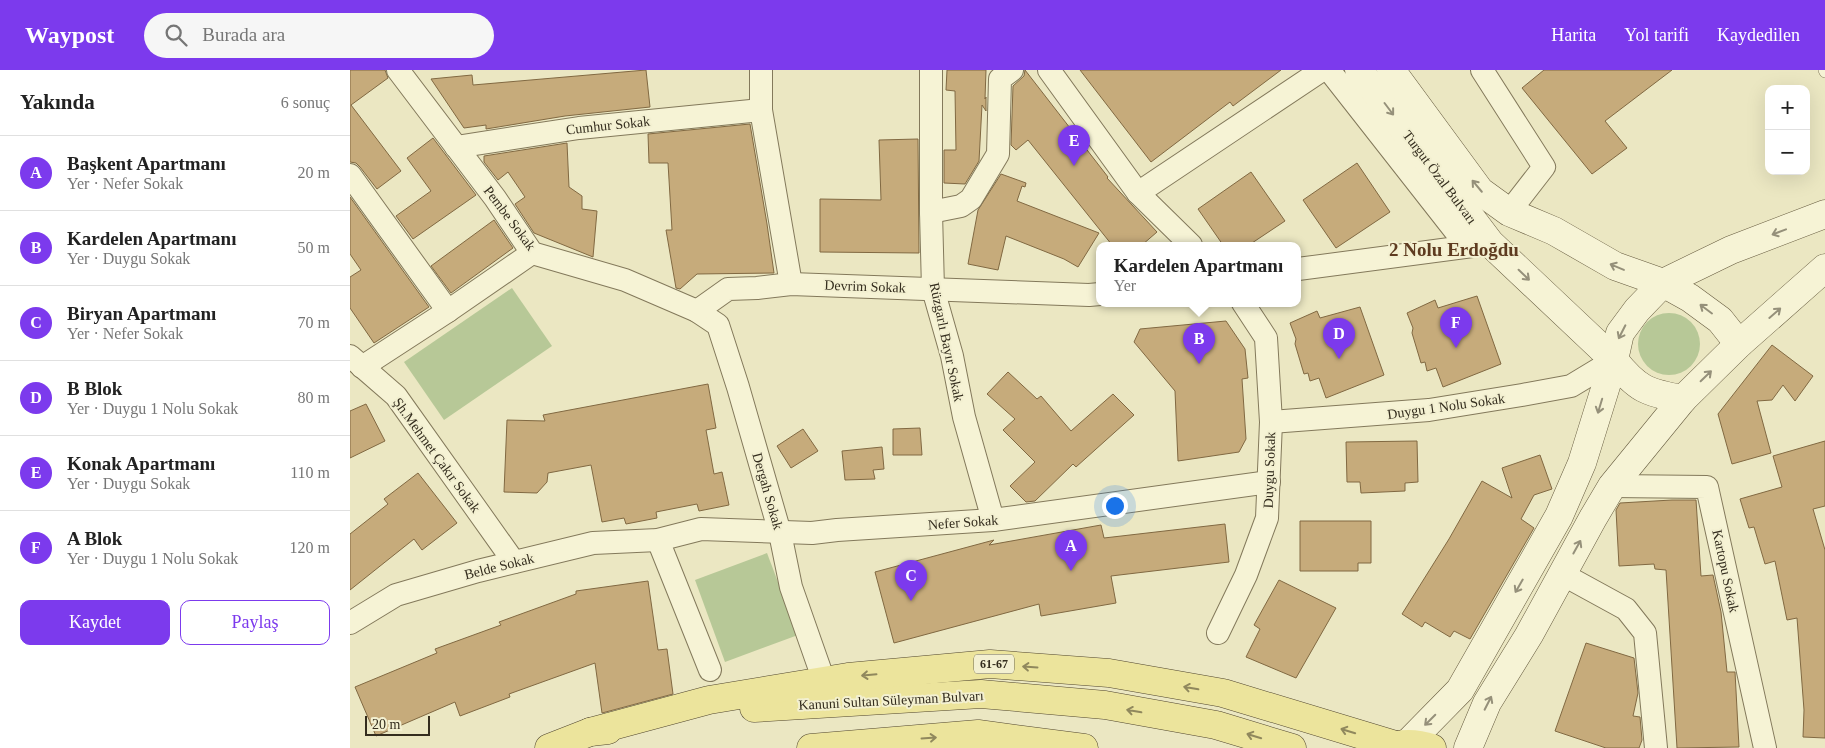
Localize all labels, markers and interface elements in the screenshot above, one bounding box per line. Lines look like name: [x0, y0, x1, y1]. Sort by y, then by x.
search box: [144, 13, 494, 58]
icon: search: [162, 21, 190, 49]
text: Waypost: [25, 22, 114, 48]
text: Burada ara: [202, 24, 285, 45]
text: Harita: [1551, 25, 1596, 45]
text: Yol tarifi: [1624, 25, 1689, 45]
text: Kaydedilen: [1717, 25, 1800, 45]
map controls: [1765, 85, 1810, 175]
button: +: [1765, 85, 1810, 130]
text: Yakında: [20, 90, 95, 114]
text: 6 sonuç: [281, 94, 330, 111]
one-way arrow: [1383, 102, 1394, 115]
street label: Cumhur Sokak: [565, 114, 651, 137]
pin: E: [1058, 125, 1090, 166]
street label: Turgut Özal Bulvarı: [1400, 127, 1480, 227]
button: −: [1765, 130, 1810, 175]
text: Başkent Apartmanı: [67, 153, 226, 174]
text: A: [30, 164, 42, 181]
text: 20 m: [298, 164, 330, 181]
text: Yer · Nefer Sokak: [67, 175, 183, 192]
one-way arrow: [1472, 180, 1483, 193]
street label: Pembe Sokak: [481, 183, 539, 253]
text: Kardelen Apartmanı: [67, 228, 236, 249]
one-way arrow: [1772, 228, 1787, 237]
text: B: [31, 239, 41, 256]
text: 50 m: [298, 239, 330, 256]
district label: 2 Nolu Erdoğdu: [1389, 239, 1519, 260]
popup: [1096, 242, 1301, 307]
text: Yer · Duygu Sokak: [67, 250, 190, 267]
text: Kardelen Apartmanı: [1114, 255, 1283, 276]
one-way arrow: [1610, 261, 1625, 271]
one-way arrow: [1518, 269, 1530, 281]
text: Yer: [1114, 277, 1136, 294]
street label: Devrim Sokak: [824, 278, 906, 295]
street label: Rüzgarlı Bayır Sokak: [927, 281, 966, 403]
text: Biryan Apartmanı: [67, 303, 216, 324]
one-way arrow: [1699, 304, 1713, 314]
pin: F: [1440, 307, 1472, 348]
one-way arrow: [1769, 307, 1782, 318]
text: C: [30, 314, 42, 331]
text: 70 m: [298, 314, 330, 331]
pin: D: [1323, 318, 1355, 359]
pin: B: [1183, 323, 1215, 364]
text: Yer · Nefer Sokak: [67, 325, 183, 342]
one-way arrow: [1617, 325, 1627, 340]
one-way arrow: [1700, 370, 1712, 383]
text: B Blok: [67, 378, 122, 399]
text: D: [30, 389, 42, 406]
text: 80 m: [298, 389, 330, 406]
street label: Duygu 1 Nolu Sokak: [1386, 391, 1506, 422]
street label: Şh.Mehmet Çakır Sokak: [390, 395, 483, 516]
one-way arrow: [1594, 398, 1604, 414]
text: Yer · Duygu 1 Nolu Sokak: [67, 400, 238, 417]
street label: Duygu Sokak: [1261, 431, 1278, 509]
street label: Dergah Sokak: [749, 451, 786, 531]
text: Konak Apartmanı: [67, 453, 215, 474]
text: E: [31, 464, 41, 481]
text: 110 m: [290, 464, 330, 481]
text: Yer · Duygu Sokak: [67, 475, 190, 492]
your location: [1102, 493, 1128, 519]
street label: Nefer Sokak: [927, 513, 999, 532]
text: A Blok: [67, 528, 122, 549]
street label: Kartopu Sokak: [1709, 528, 1742, 614]
pin: A: [1055, 530, 1087, 571]
text: F: [31, 539, 41, 556]
text: 120 m: [290, 539, 330, 556]
one-way arrow: [1572, 540, 1582, 555]
text: Yer · Duygu 1 Nolu Sokak: [67, 550, 238, 567]
street label: Belde Sokak: [463, 551, 535, 582]
pin: C: [895, 560, 927, 601]
one-way arrow: [1514, 578, 1524, 593]
button: Kaydet: [20, 600, 170, 645]
button: Paylaş: [180, 600, 330, 645]
road number: 61-67: [974, 654, 1014, 674]
one-way arrow: [1023, 662, 1039, 672]
one-way arrow: [861, 670, 877, 680]
one-way arrow: [1184, 682, 1200, 692]
street label: Kanuni Sultan Süleyman Bulvarı: [798, 688, 984, 713]
one-way arrow: [1483, 696, 1493, 711]
one-way arrow: [1126, 705, 1142, 715]
scale bar: [365, 713, 430, 736]
one-way arrow: [1424, 714, 1436, 727]
text: 20 m: [372, 717, 400, 732]
one-way arrow: [1340, 725, 1356, 735]
one-way arrow: [1247, 731, 1263, 741]
one-way arrow: [921, 733, 937, 743]

